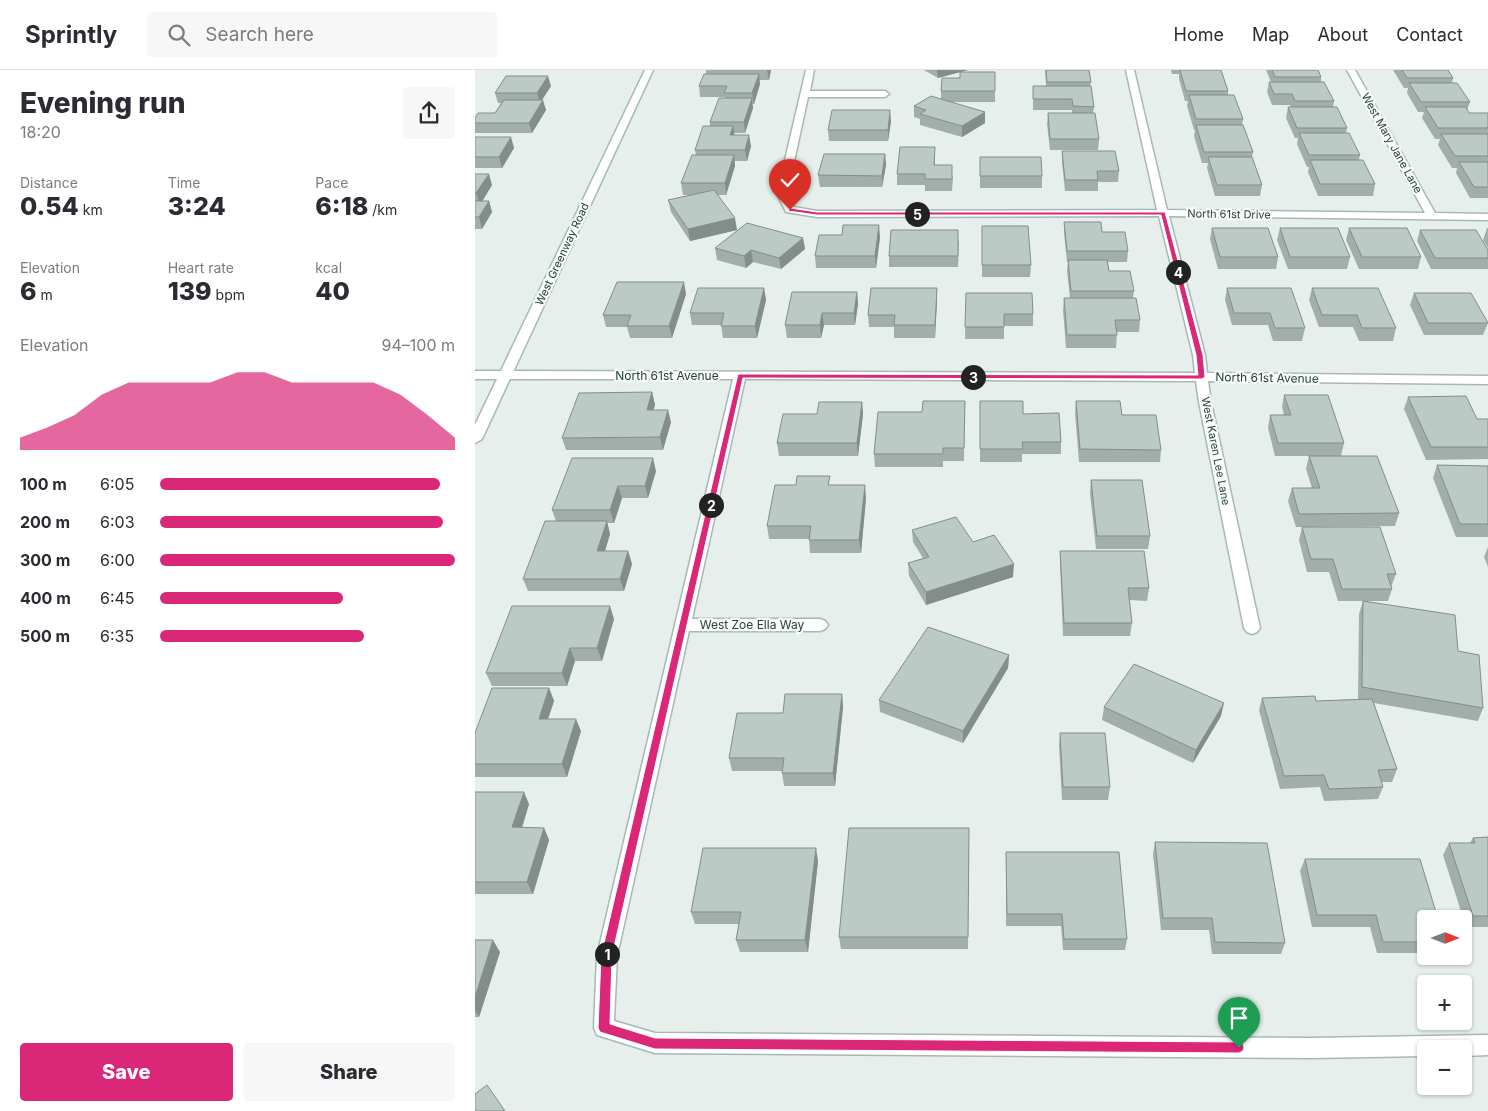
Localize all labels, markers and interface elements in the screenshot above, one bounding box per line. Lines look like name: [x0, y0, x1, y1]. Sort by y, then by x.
search box: [147, 12, 497, 57]
text: Sprintly: [25, 20, 117, 49]
icon: search: [165, 21, 193, 49]
text: Search here: [205, 23, 314, 46]
text: Home: [1174, 24, 1224, 45]
text: Map: [1252, 24, 1289, 45]
text: About: [1317, 24, 1368, 45]
text: Contact: [1396, 24, 1463, 45]
text: Evening run: [20, 86, 186, 120]
button: share: [403, 87, 455, 139]
street label: West Mary Jane Lane: [1359, 90, 1425, 196]
text: 18:20: [20, 122, 61, 142]
pin: [769, 159, 811, 210]
icon: check: [776, 166, 804, 194]
text: Distance: [20, 174, 78, 191]
text: Time: [168, 174, 201, 191]
text: Pace: [315, 174, 348, 191]
text: 0.54: [20, 191, 79, 221]
text: 3:24: [168, 191, 226, 221]
text: 6:18: [315, 191, 368, 221]
text: km: [79, 201, 103, 218]
text: /km: [368, 201, 397, 218]
street label: West Greenway Road: [532, 201, 592, 307]
pin: 5: [905, 202, 929, 226]
text: 5: [913, 206, 922, 223]
street label: North 61st Drive: [1187, 206, 1271, 222]
text: Elevation: [20, 259, 80, 276]
text: Heart rate: [168, 259, 234, 276]
text: kcal: [315, 259, 342, 276]
pin: 4: [1165, 260, 1191, 284]
text: 4: [1174, 264, 1183, 281]
text: 6: [20, 276, 37, 306]
text: 139: [168, 276, 212, 306]
text: 40: [315, 276, 350, 306]
text: m: [37, 286, 53, 303]
text: bpm: [212, 286, 245, 303]
text: Elevation: [20, 335, 89, 355]
text: 94–100 m: [382, 335, 455, 355]
pin: 3: [961, 364, 985, 390]
street label: North 61st Avenue: [615, 368, 719, 383]
text: 3: [969, 369, 978, 386]
street label: North 61st Avenue: [1215, 369, 1319, 386]
street label: West Karen Lee Lane: [1199, 396, 1233, 506]
text: 100 m: [20, 474, 67, 494]
text: 6:05: [100, 474, 134, 494]
pin: 2: [699, 492, 723, 518]
text: 2: [707, 497, 716, 514]
text: 200 m: [20, 512, 70, 532]
text: 6:03: [100, 512, 135, 532]
text: 300 m: [20, 550, 70, 570]
text: 6:00: [100, 550, 135, 570]
text: 400 m: [20, 588, 71, 608]
text: 6:45: [100, 588, 135, 608]
street label: West Zoe Ella Way: [700, 617, 805, 632]
text: 500 m: [20, 626, 70, 646]
text: 6:35: [100, 626, 134, 646]
north arrow: [1417, 910, 1473, 965]
map controls: [1417, 910, 1472, 1095]
pin: 1: [595, 942, 619, 966]
text: 1: [604, 946, 611, 963]
button: +: [1417, 975, 1472, 1030]
pin: [1218, 997, 1260, 1048]
icon: arrive: [1225, 1004, 1253, 1032]
button: −: [1417, 1040, 1472, 1095]
button: Save: [20, 1043, 233, 1101]
button: Share: [243, 1043, 455, 1101]

